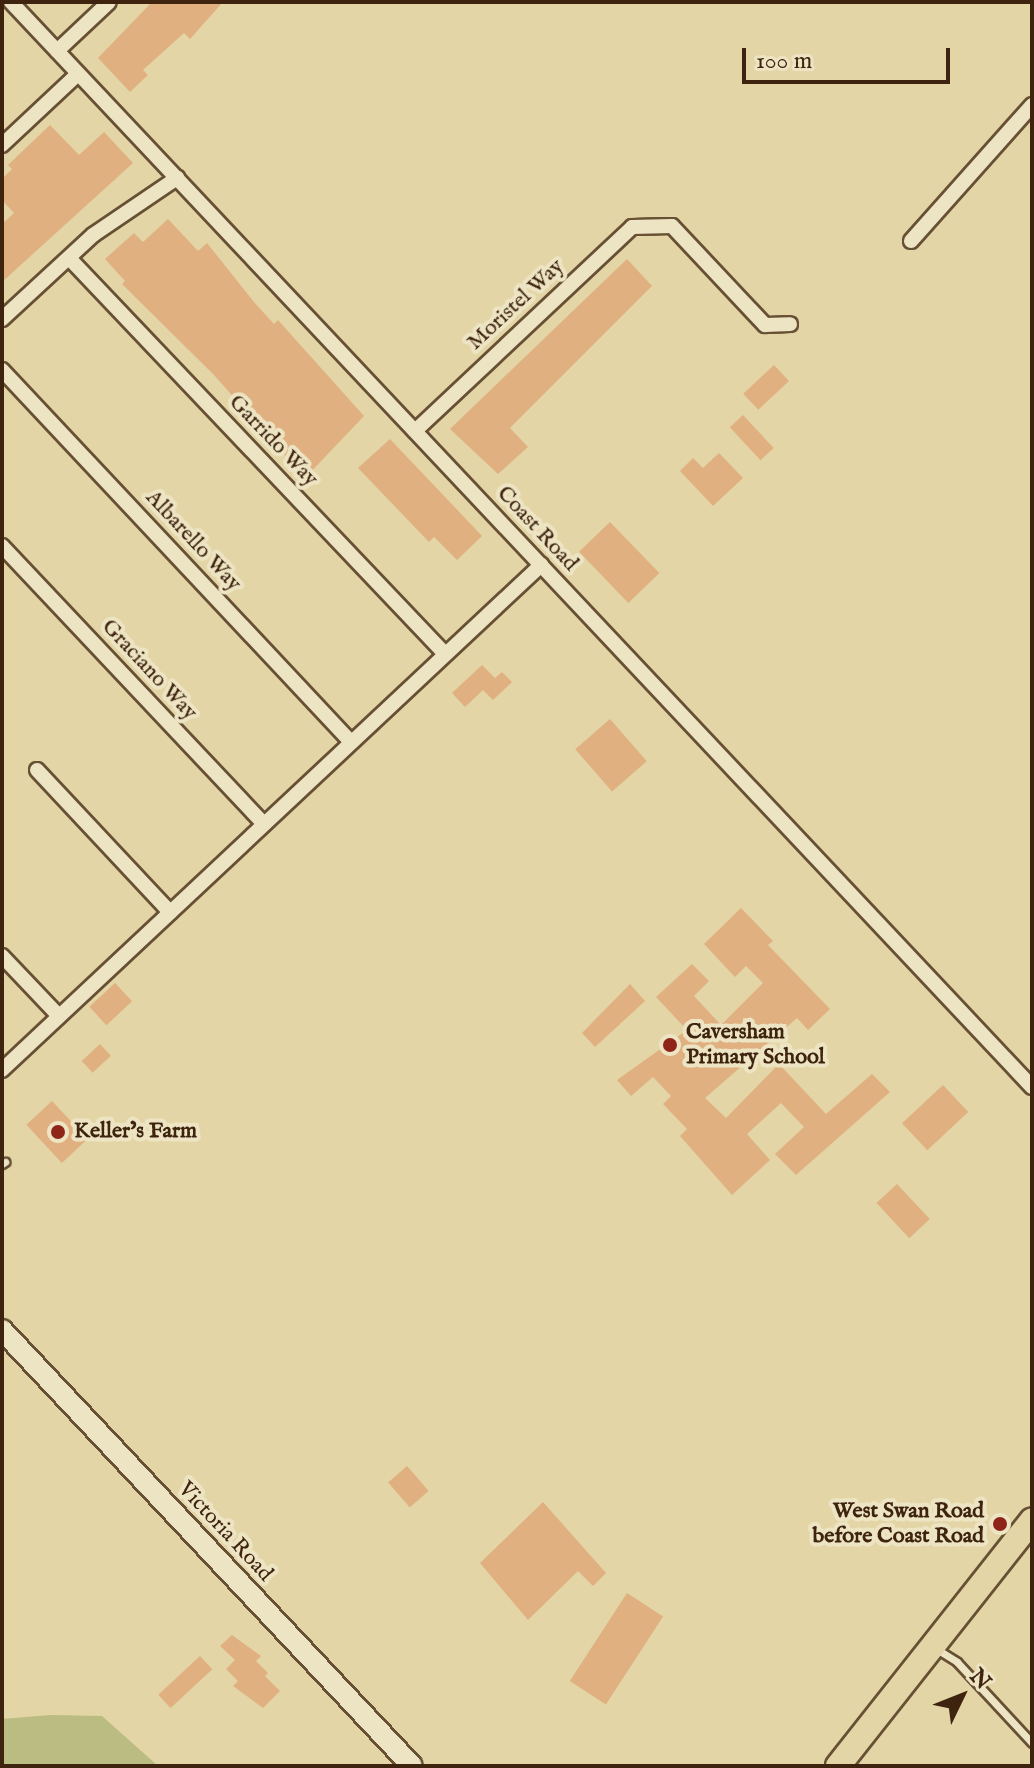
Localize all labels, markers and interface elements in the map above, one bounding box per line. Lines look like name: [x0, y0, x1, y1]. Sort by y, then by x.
scale bar: [746, 32, 954, 82]
text: 100 m: [756, 46, 812, 77]
street label: Moristel Way: [462, 254, 570, 356]
street label: Garrido Way: [223, 390, 323, 492]
street label: Coast Road: [491, 481, 583, 577]
street label: Albarello Way: [139, 485, 247, 597]
street label: Graciano Way: [96, 614, 202, 726]
place label: Caversham Primary School: [686, 1019, 825, 1070]
marker: Caversham Primary School: [661, 1036, 679, 1054]
place label: Keller’s Farm: [74, 1119, 197, 1145]
marker: Keller’s Farm: [49, 1123, 67, 1141]
street label: Victoria Road: [172, 1477, 278, 1587]
place label: West Swan Road before Coast Road: [813, 1498, 984, 1550]
marker: West Swan Road before Coast Road: [991, 1515, 1009, 1533]
north arrow: [922, 1656, 1002, 1736]
text: N: [963, 1663, 996, 1696]

